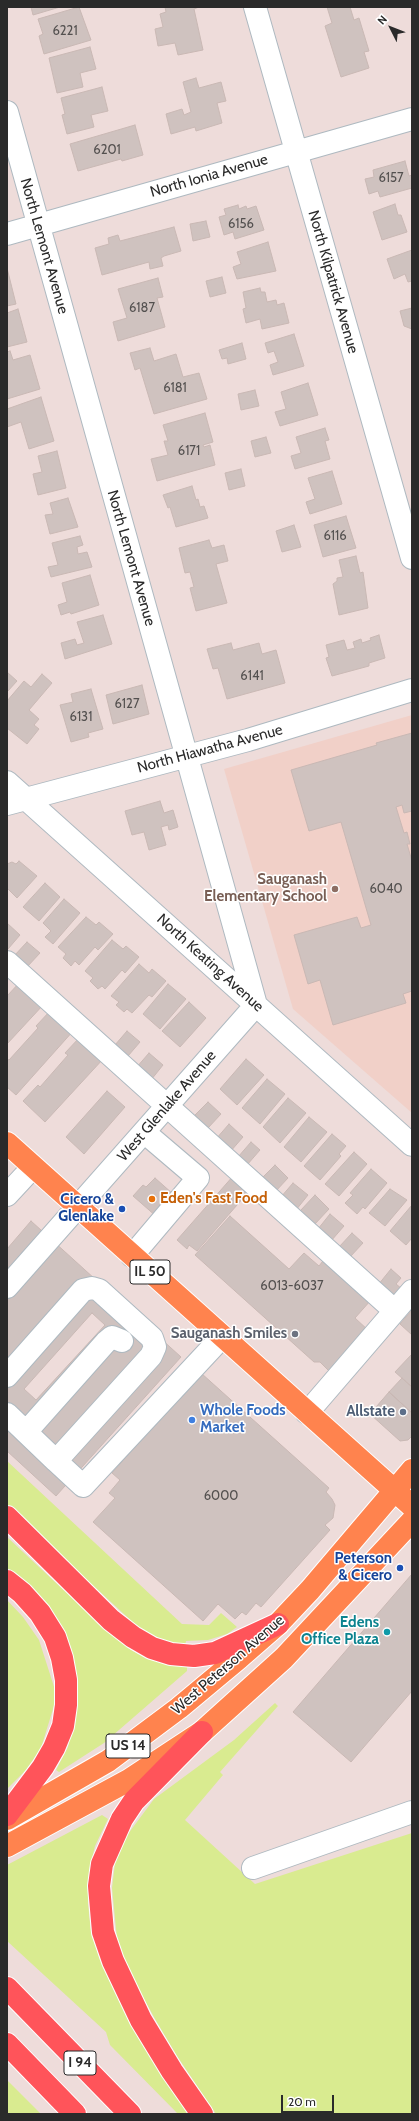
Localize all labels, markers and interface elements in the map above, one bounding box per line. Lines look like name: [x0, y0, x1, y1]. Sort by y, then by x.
north arrow: [371, 8, 411, 48]
text: N: [374, 12, 390, 28]
house number: 6221: [52, 23, 78, 39]
house number: 6201: [93, 142, 121, 158]
street label: North Ionia Avenue: [148, 151, 270, 201]
house number: 6157: [378, 170, 404, 186]
street label: North Lemont Avenue: [16, 176, 72, 316]
street label: North Kilpatrick Avenue: [304, 208, 362, 356]
house number: 6156: [228, 216, 254, 232]
house number: 6187: [129, 300, 155, 316]
house number: 6181: [163, 380, 187, 396]
house number: 6171: [178, 443, 200, 459]
street label: North Lemont Avenue: [103, 488, 159, 628]
house number: 6116: [323, 528, 347, 544]
house number: 6141: [240, 668, 264, 684]
house number: 6127: [115, 696, 139, 712]
house number: 6131: [70, 709, 92, 725]
street label: North Hiawatha Avenue: [135, 721, 285, 777]
place label: Sauganash Elementary School: [204, 871, 327, 906]
house number: 6040: [369, 881, 403, 897]
marker: Sauganash Elementary School: [330, 884, 340, 894]
street label: North Keating Avenue: [153, 910, 267, 1016]
street label: West Glenlake Avenue: [114, 1047, 220, 1165]
place label: Eden's Fast Food: [160, 1190, 268, 1208]
place label: Cicero & Glenlake: [58, 1191, 114, 1226]
marker: Eden's Fast Food: [147, 1194, 157, 1204]
marker: Cicero & Glenlake: [117, 1204, 127, 1214]
road number: IL 50: [130, 1260, 170, 1284]
house number: 6013-6037: [260, 1278, 324, 1294]
place label: Sauganash Smiles: [171, 1325, 287, 1343]
marker: Sauganash Smiles: [290, 1329, 300, 1339]
place label: Whole Foods Market: [200, 1402, 286, 1437]
place label: Allstate: [346, 1403, 395, 1421]
marker: Allstate: [398, 1407, 408, 1417]
marker: Whole Foods Market: [187, 1415, 197, 1425]
house number: 6000: [204, 1488, 238, 1504]
place label: Peterson & Cicero: [335, 1550, 392, 1585]
marker: Peterson & Cicero: [395, 1563, 405, 1573]
street label: West Peterson Avenue: [168, 1611, 288, 1719]
place label: Edens Office Plaza: [301, 1614, 379, 1649]
marker: Edens Office Plaza: [382, 1627, 392, 1637]
road number: US 14: [106, 1734, 150, 1758]
road number: I 94: [64, 2051, 96, 2075]
scale bar: [283, 2087, 336, 2113]
text: 20 m: [288, 2094, 316, 2109]

